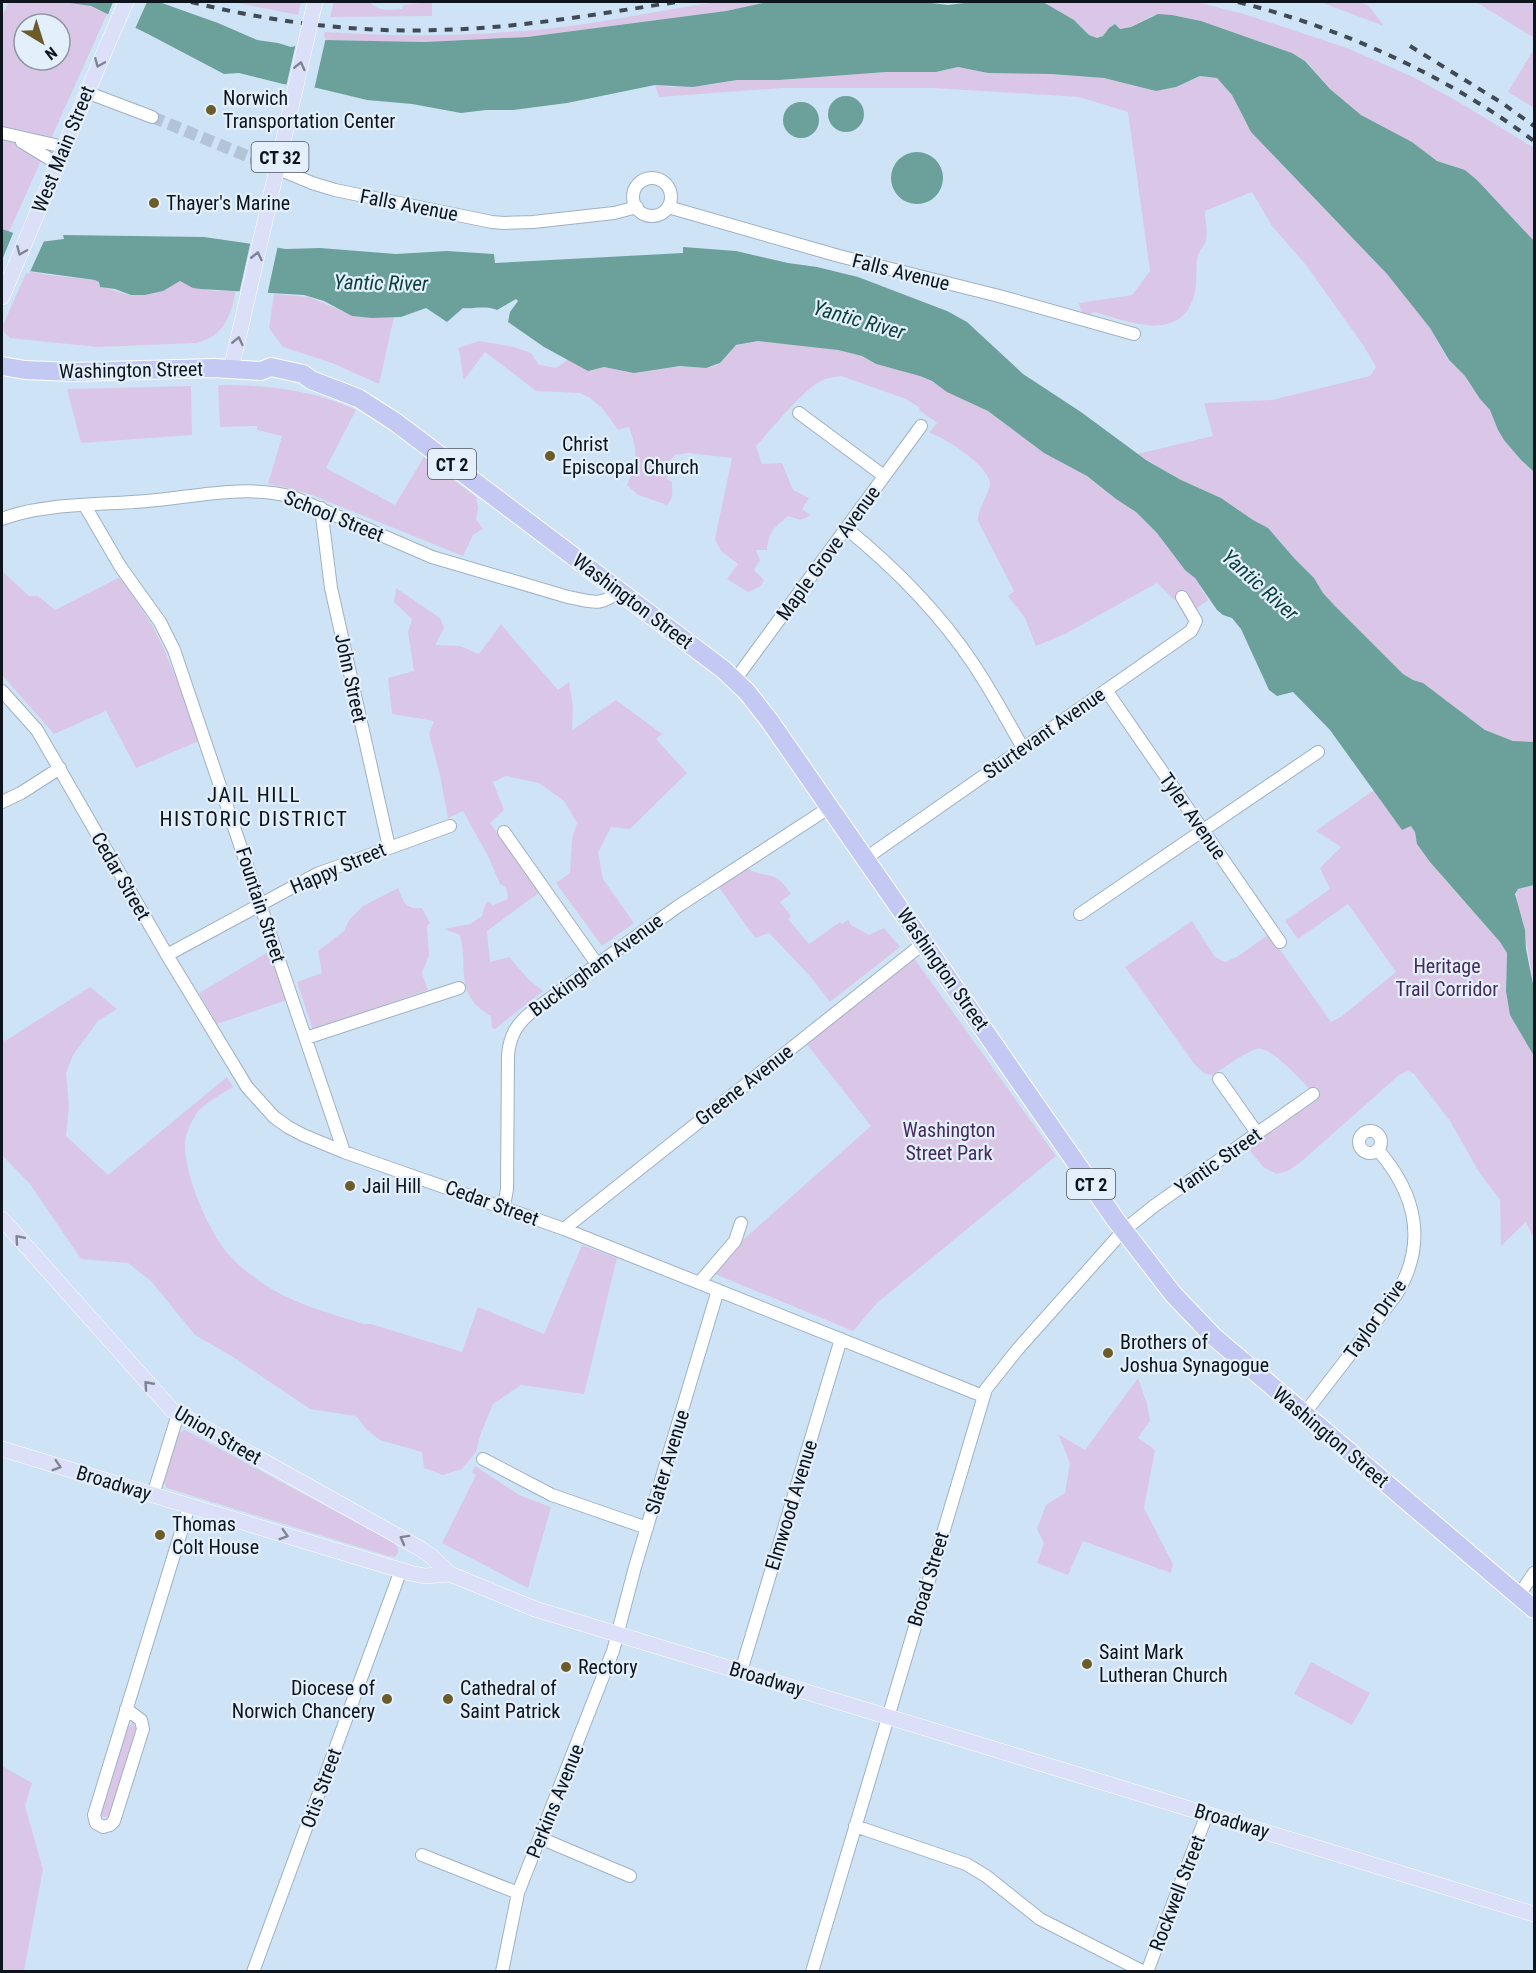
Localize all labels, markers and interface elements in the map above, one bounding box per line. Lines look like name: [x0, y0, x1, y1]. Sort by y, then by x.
north arrow: [12, 12, 72, 72]
text: N: [41, 43, 61, 64]
one-way arrow: [94, 57, 106, 68]
one-way arrow: [293, 62, 306, 72]
street label: West Main Street: [27, 82, 99, 216]
place label: Norwich Transportation Center: [223, 86, 395, 133]
marker: Norwich Transportation Center: [204, 103, 218, 117]
road number: CT 32: [252, 142, 308, 172]
street label: Falls Avenue: [358, 184, 460, 226]
place label: Thayer's Marine: [166, 191, 290, 215]
marker: Thayer's Marine: [147, 196, 161, 210]
one-way arrow: [17, 245, 29, 256]
street label: Falls Avenue: [850, 248, 952, 296]
one-way arrow: [250, 252, 263, 262]
water label: Yantic River: [334, 270, 429, 296]
water label: Yantic River: [810, 295, 908, 345]
one-way arrow: [230, 336, 243, 346]
street label: Washington Street: [59, 357, 203, 383]
place label: Christ Episcopal Church: [562, 432, 699, 479]
road number: CT 2: [428, 449, 476, 479]
marker: Christ Episcopal Church: [543, 449, 557, 463]
street label: Maple Grove Avenue: [771, 481, 885, 625]
street label: School Street: [281, 485, 387, 547]
water label: Yantic River: [1217, 545, 1304, 626]
street label: Washington Street: [568, 548, 698, 654]
street label: John Street: [330, 631, 372, 725]
street label: Sturtevant Avenue: [978, 682, 1110, 784]
street label: Tyler Avenue: [1154, 768, 1232, 864]
district label: JAIL HILL HISTORIC DISTRICT: [159, 783, 349, 831]
street label: Cedar Street: [86, 828, 156, 924]
street label: Happy Street: [287, 837, 389, 899]
street label: Fountain Street: [231, 844, 291, 966]
street label: Washington Street: [892, 903, 994, 1035]
street label: Buckingham Avenue: [524, 908, 668, 1022]
park label: Heritage Trail Corridor: [1396, 954, 1498, 1001]
street label: Greene Avenue: [690, 1039, 798, 1131]
park label: Washington Street Park: [903, 1118, 995, 1165]
street label: Yantic Street: [1170, 1122, 1266, 1200]
road number: CT 2: [1067, 1169, 1115, 1199]
place label: Jail Hill: [362, 1174, 421, 1198]
street label: Cedar Street: [442, 1175, 542, 1231]
marker: Jail Hill: [343, 1179, 357, 1193]
one-way arrow: [15, 1235, 26, 1246]
street label: Taylor Drive: [1339, 1274, 1411, 1364]
place label: Brothers of Joshua Synagogue: [1120, 1330, 1269, 1377]
marker: Brothers of Joshua Synagogue: [1101, 1346, 1115, 1360]
one-way arrow: [144, 1381, 155, 1392]
street label: Washington Street: [1268, 1381, 1394, 1493]
street label: Union Street: [170, 1400, 266, 1470]
street label: Slater Avenue: [640, 1407, 694, 1517]
street label: Elmwood Avenue: [760, 1437, 822, 1573]
one-way arrow: [51, 1459, 62, 1471]
street label: Broadway: [74, 1460, 154, 1506]
place label: Thomas Colt House: [172, 1512, 259, 1559]
marker: Thomas Colt House: [153, 1528, 167, 1542]
one-way arrow: [278, 1528, 289, 1540]
street label: Broad Street: [902, 1529, 954, 1629]
one-way arrow: [399, 1535, 410, 1547]
place label: Saint Mark Lutheran Church: [1099, 1640, 1228, 1687]
place label: Rectory: [578, 1655, 638, 1679]
street label: Broadway: [727, 1656, 807, 1702]
marker: Saint Mark Lutheran Church: [1080, 1657, 1094, 1671]
marker: Rectory: [559, 1660, 573, 1674]
place label: Diocese of Norwich Chancery: [232, 1676, 376, 1723]
place label: Cathedral of Saint Patrick: [460, 1676, 560, 1723]
marker: Diocese of Norwich Chancery: [380, 1692, 394, 1706]
marker: Cathedral of Saint Patrick: [441, 1692, 455, 1706]
street label: Perkins Avenue: [521, 1740, 589, 1862]
street label: Otis Street: [296, 1745, 347, 1831]
street label: Broadway: [1192, 1798, 1272, 1844]
street label: Rockwell Street: [1144, 1832, 1210, 1954]

